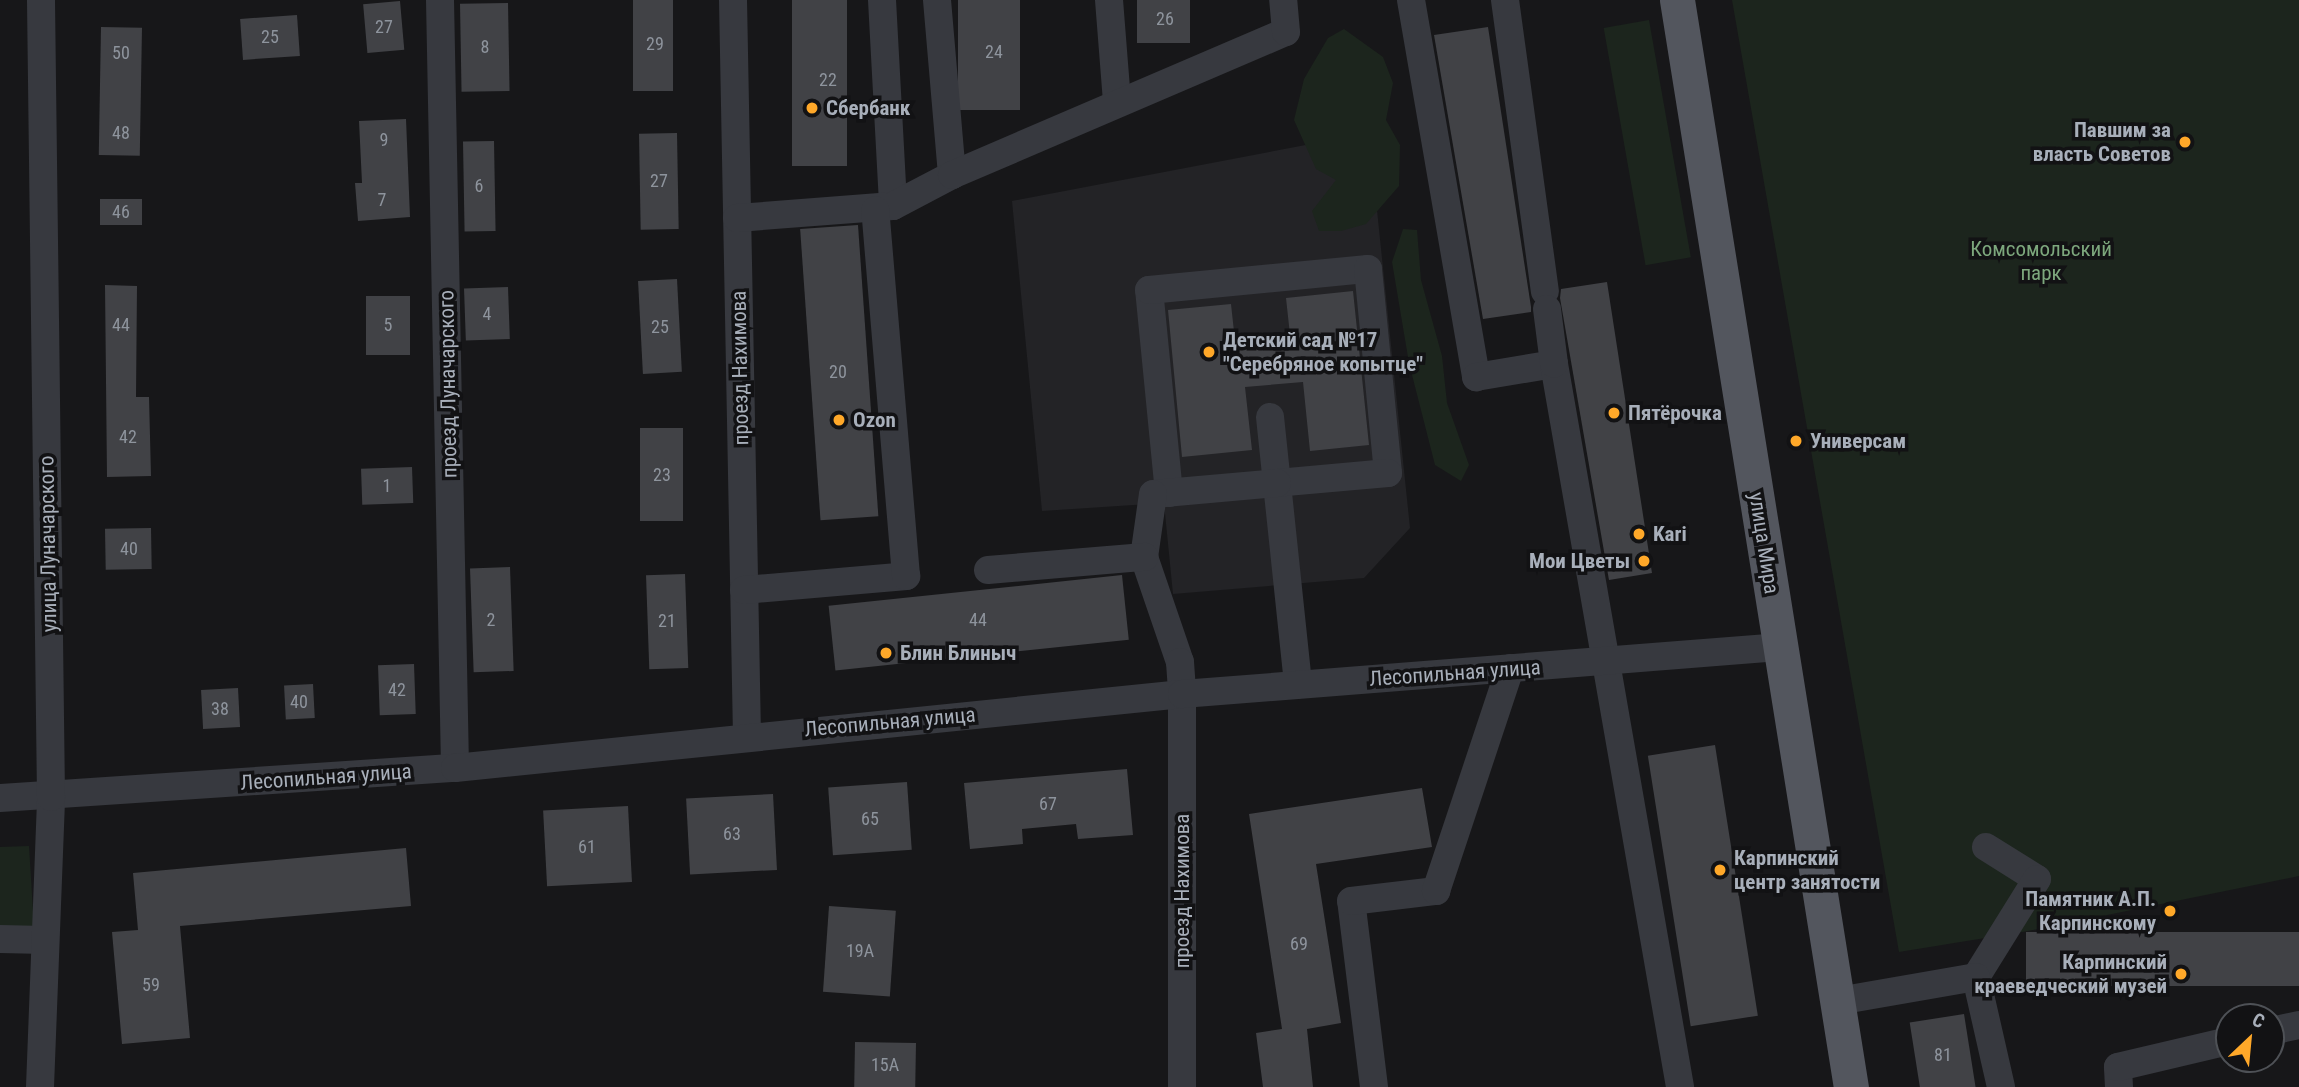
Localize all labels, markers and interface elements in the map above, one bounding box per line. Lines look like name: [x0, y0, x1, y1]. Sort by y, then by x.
house number: 26: [1156, 8, 1174, 30]
house number: 27: [375, 16, 393, 38]
house number: 25: [261, 26, 279, 48]
house number: 29: [646, 33, 664, 55]
house number: 8: [481, 36, 489, 58]
house number: 24: [985, 41, 1003, 63]
house number: 50: [112, 42, 130, 64]
house number: 22: [819, 69, 837, 91]
place label: Сбербанк: [826, 95, 910, 121]
marker: Сбербанк: [804, 100, 820, 116]
place label: Павшим за власть Советов: [2033, 117, 2171, 167]
house number: 48: [112, 122, 130, 144]
house number: 9: [380, 129, 388, 151]
marker: Павшим за власть Советов: [2177, 134, 2193, 150]
house number: 27: [650, 170, 668, 192]
house number: 6: [475, 175, 483, 197]
house number: 7: [378, 189, 386, 211]
house number: 46: [112, 201, 130, 223]
park label: Комсомольский парк: [1970, 236, 2112, 286]
street label: проезд Луначарского: [434, 290, 462, 478]
street label: проезд Нахимова: [726, 290, 754, 446]
house number: 4: [483, 303, 491, 325]
house number: 44: [112, 314, 130, 336]
house number: 5: [384, 314, 392, 336]
house number: 25: [651, 316, 669, 338]
place label: Детский сад №17 "Серебряное копытце": [1223, 327, 1423, 377]
marker: Детский сад №17 "Серебряное копытце": [1201, 344, 1217, 360]
house number: 20: [829, 361, 847, 383]
place label: Пятёрочка: [1628, 400, 1722, 426]
marker: Пятёрочка: [1606, 405, 1622, 421]
place label: Ozon: [853, 407, 896, 433]
marker: Ozon: [831, 412, 847, 428]
house number: 42: [119, 426, 137, 448]
place label: Универсам: [1810, 428, 1906, 454]
marker: Универсам: [1788, 433, 1804, 449]
street label: улица Луначарского: [34, 455, 62, 633]
house number: 23: [653, 464, 671, 486]
house number: 1: [383, 475, 391, 497]
street label: улица Мира: [1744, 490, 1784, 596]
place label: Kari: [1653, 521, 1687, 547]
marker: Kari: [1631, 526, 1647, 542]
house number: 40: [120, 538, 138, 560]
place label: Мои Цветы: [1529, 548, 1630, 574]
marker: Мои Цветы: [1636, 553, 1652, 569]
house number: 2: [487, 609, 495, 631]
house number: 44: [969, 609, 987, 631]
house number: 21: [658, 610, 676, 632]
place label: Блин Блиныч: [900, 640, 1016, 666]
marker: Блин Блиныч: [878, 645, 894, 661]
street label: Лесопильная улица: [1368, 654, 1542, 692]
house number: 42: [388, 679, 406, 701]
house number: 40: [290, 691, 308, 713]
house number: 38: [211, 698, 229, 720]
street label: Лесопильная улица: [803, 702, 977, 742]
street label: Лесопильная улица: [239, 758, 413, 796]
house number: 67: [1039, 793, 1057, 815]
house number: 65: [861, 808, 879, 830]
street label: проезд Нахимова: [1169, 814, 1195, 968]
house number: 63: [723, 823, 741, 845]
house number: 61: [578, 836, 596, 858]
place label: Карпинский центр занятости: [1734, 845, 1880, 895]
marker: Карпинский центр занятости: [1712, 862, 1728, 878]
place label: Памятник А.П. Карпинскому: [2025, 886, 2156, 936]
marker: Памятник А.П. Карпинскому: [2162, 903, 2178, 919]
house number: 69: [1290, 933, 1308, 955]
house number: 19А: [846, 940, 874, 962]
place label: Карпинский краеведческий музей: [1974, 949, 2167, 999]
marker: Карпинский краеведческий музей: [2173, 966, 2189, 982]
house number: 59: [142, 974, 160, 996]
north arrow: [2215, 1003, 2285, 1073]
text: С: [2249, 1008, 2268, 1033]
house number: 81: [1934, 1044, 1952, 1066]
house number: 15А: [871, 1054, 899, 1076]

